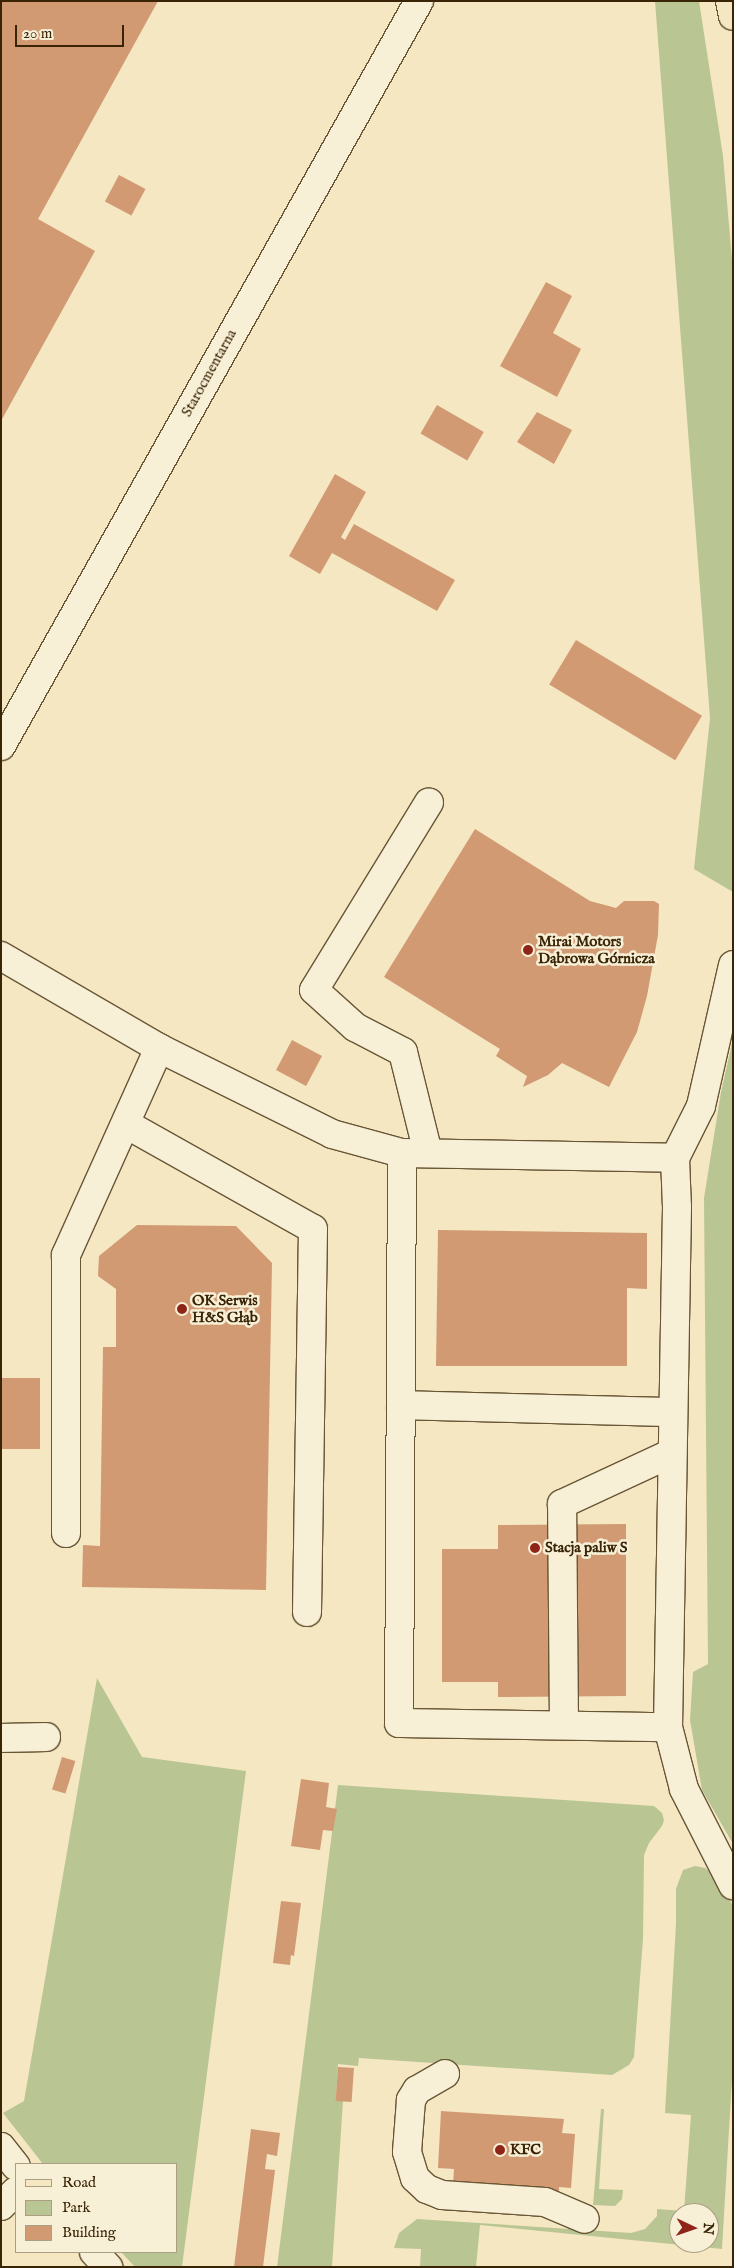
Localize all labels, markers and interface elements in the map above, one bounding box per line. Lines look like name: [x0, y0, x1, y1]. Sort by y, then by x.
scale bar: [18, 15, 126, 47]
text: 20 m: [23, 24, 52, 43]
street label: Starocmentarna: [178, 326, 240, 420]
place label: Mirai Motors Dąbrowa Górnicza: [538, 932, 655, 967]
marker: Mirai Motors Dąbrowa Górnicza: [522, 944, 534, 956]
place label: OK Serwis H&S Głąb: [192, 1291, 258, 1326]
marker: OK Serwis H&S Głąb: [176, 1303, 188, 1315]
place label: Stacja paliw S: [545, 1539, 628, 1557]
marker: Stacja paliw S: [529, 1542, 541, 1554]
place label: KFC: [510, 2141, 541, 2159]
marker: KFC: [494, 2144, 506, 2156]
legend: [15, 2163, 178, 2253]
text: Road: [62, 2173, 96, 2192]
text: Park: [62, 2198, 91, 2217]
north arrow: [669, 2203, 719, 2253]
text: N: [699, 2222, 717, 2235]
text: Building: [62, 2223, 116, 2242]

